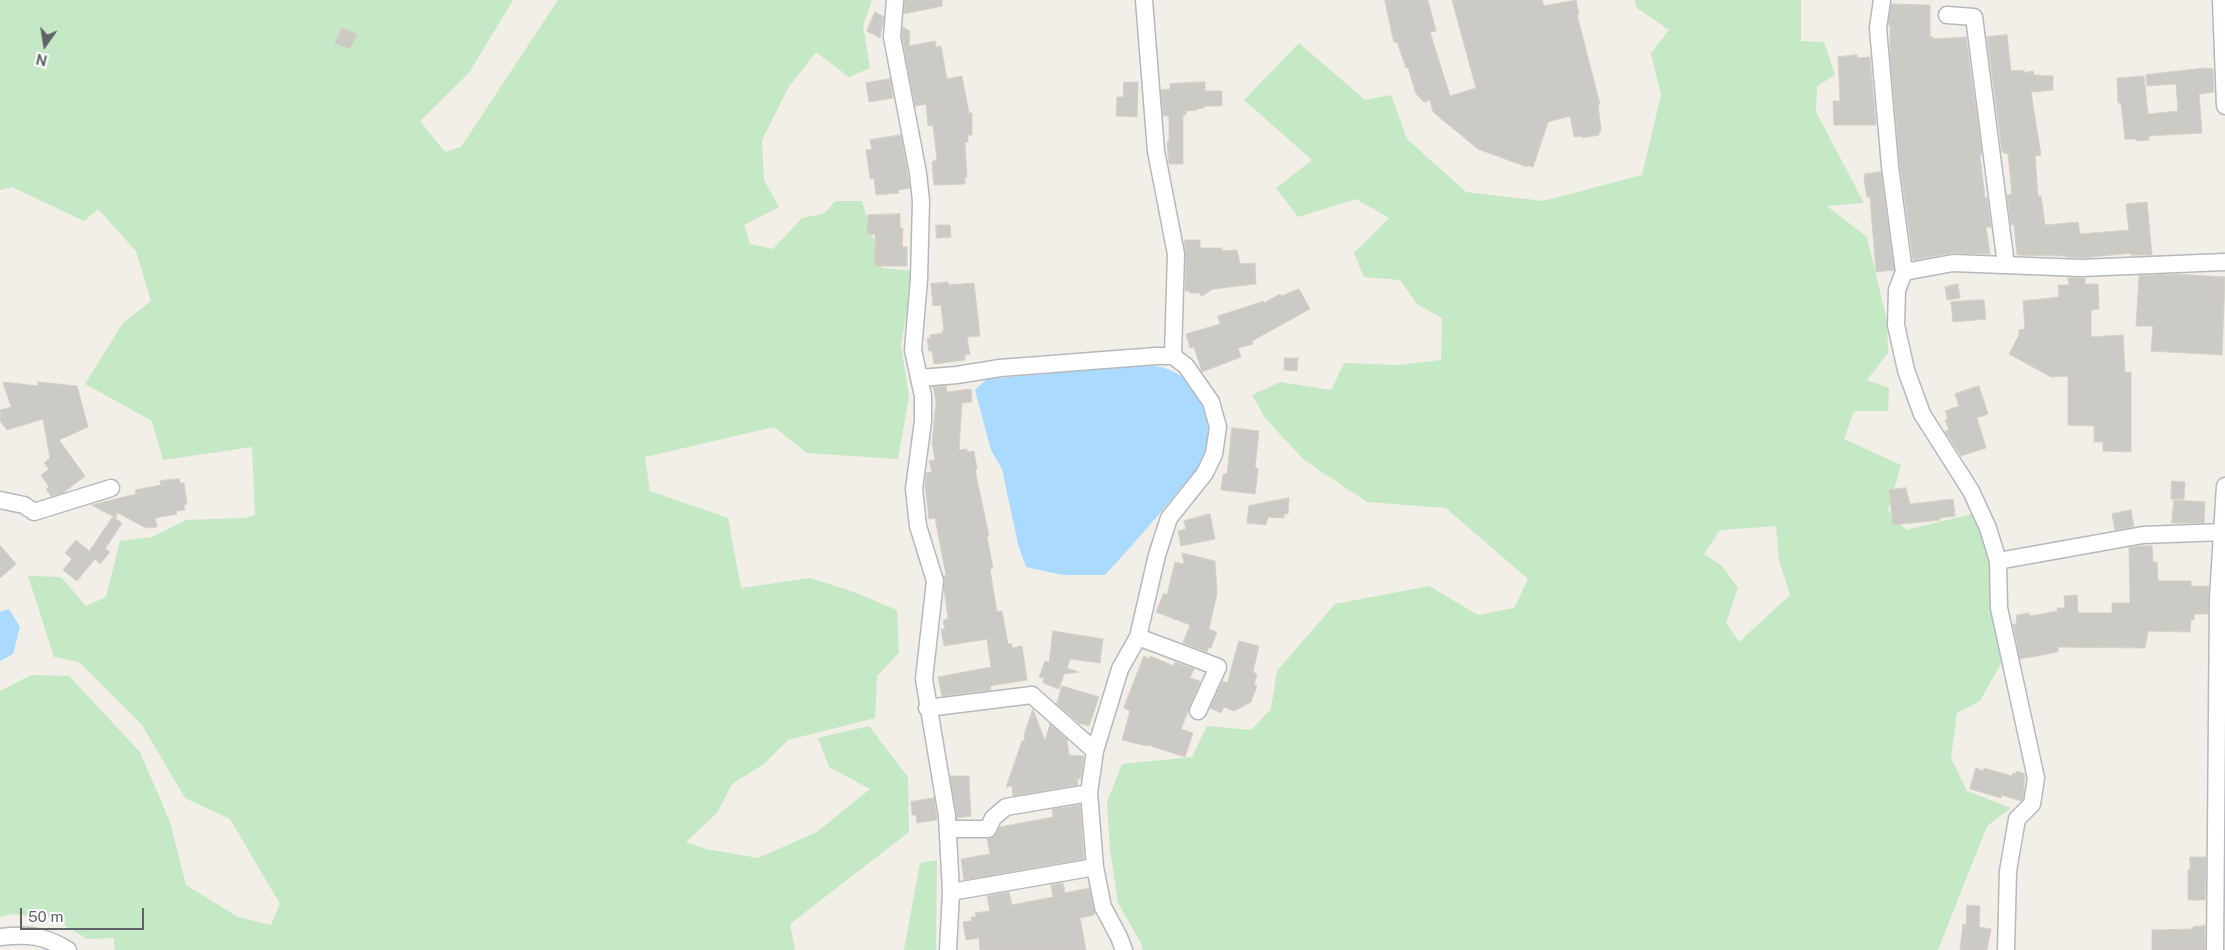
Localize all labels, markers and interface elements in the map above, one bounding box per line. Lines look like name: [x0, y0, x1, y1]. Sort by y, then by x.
north arrow: [20, 20, 70, 70]
text: N: [34, 51, 49, 69]
scale bar: [22, 898, 146, 930]
text: 50 m: [28, 908, 63, 925]

